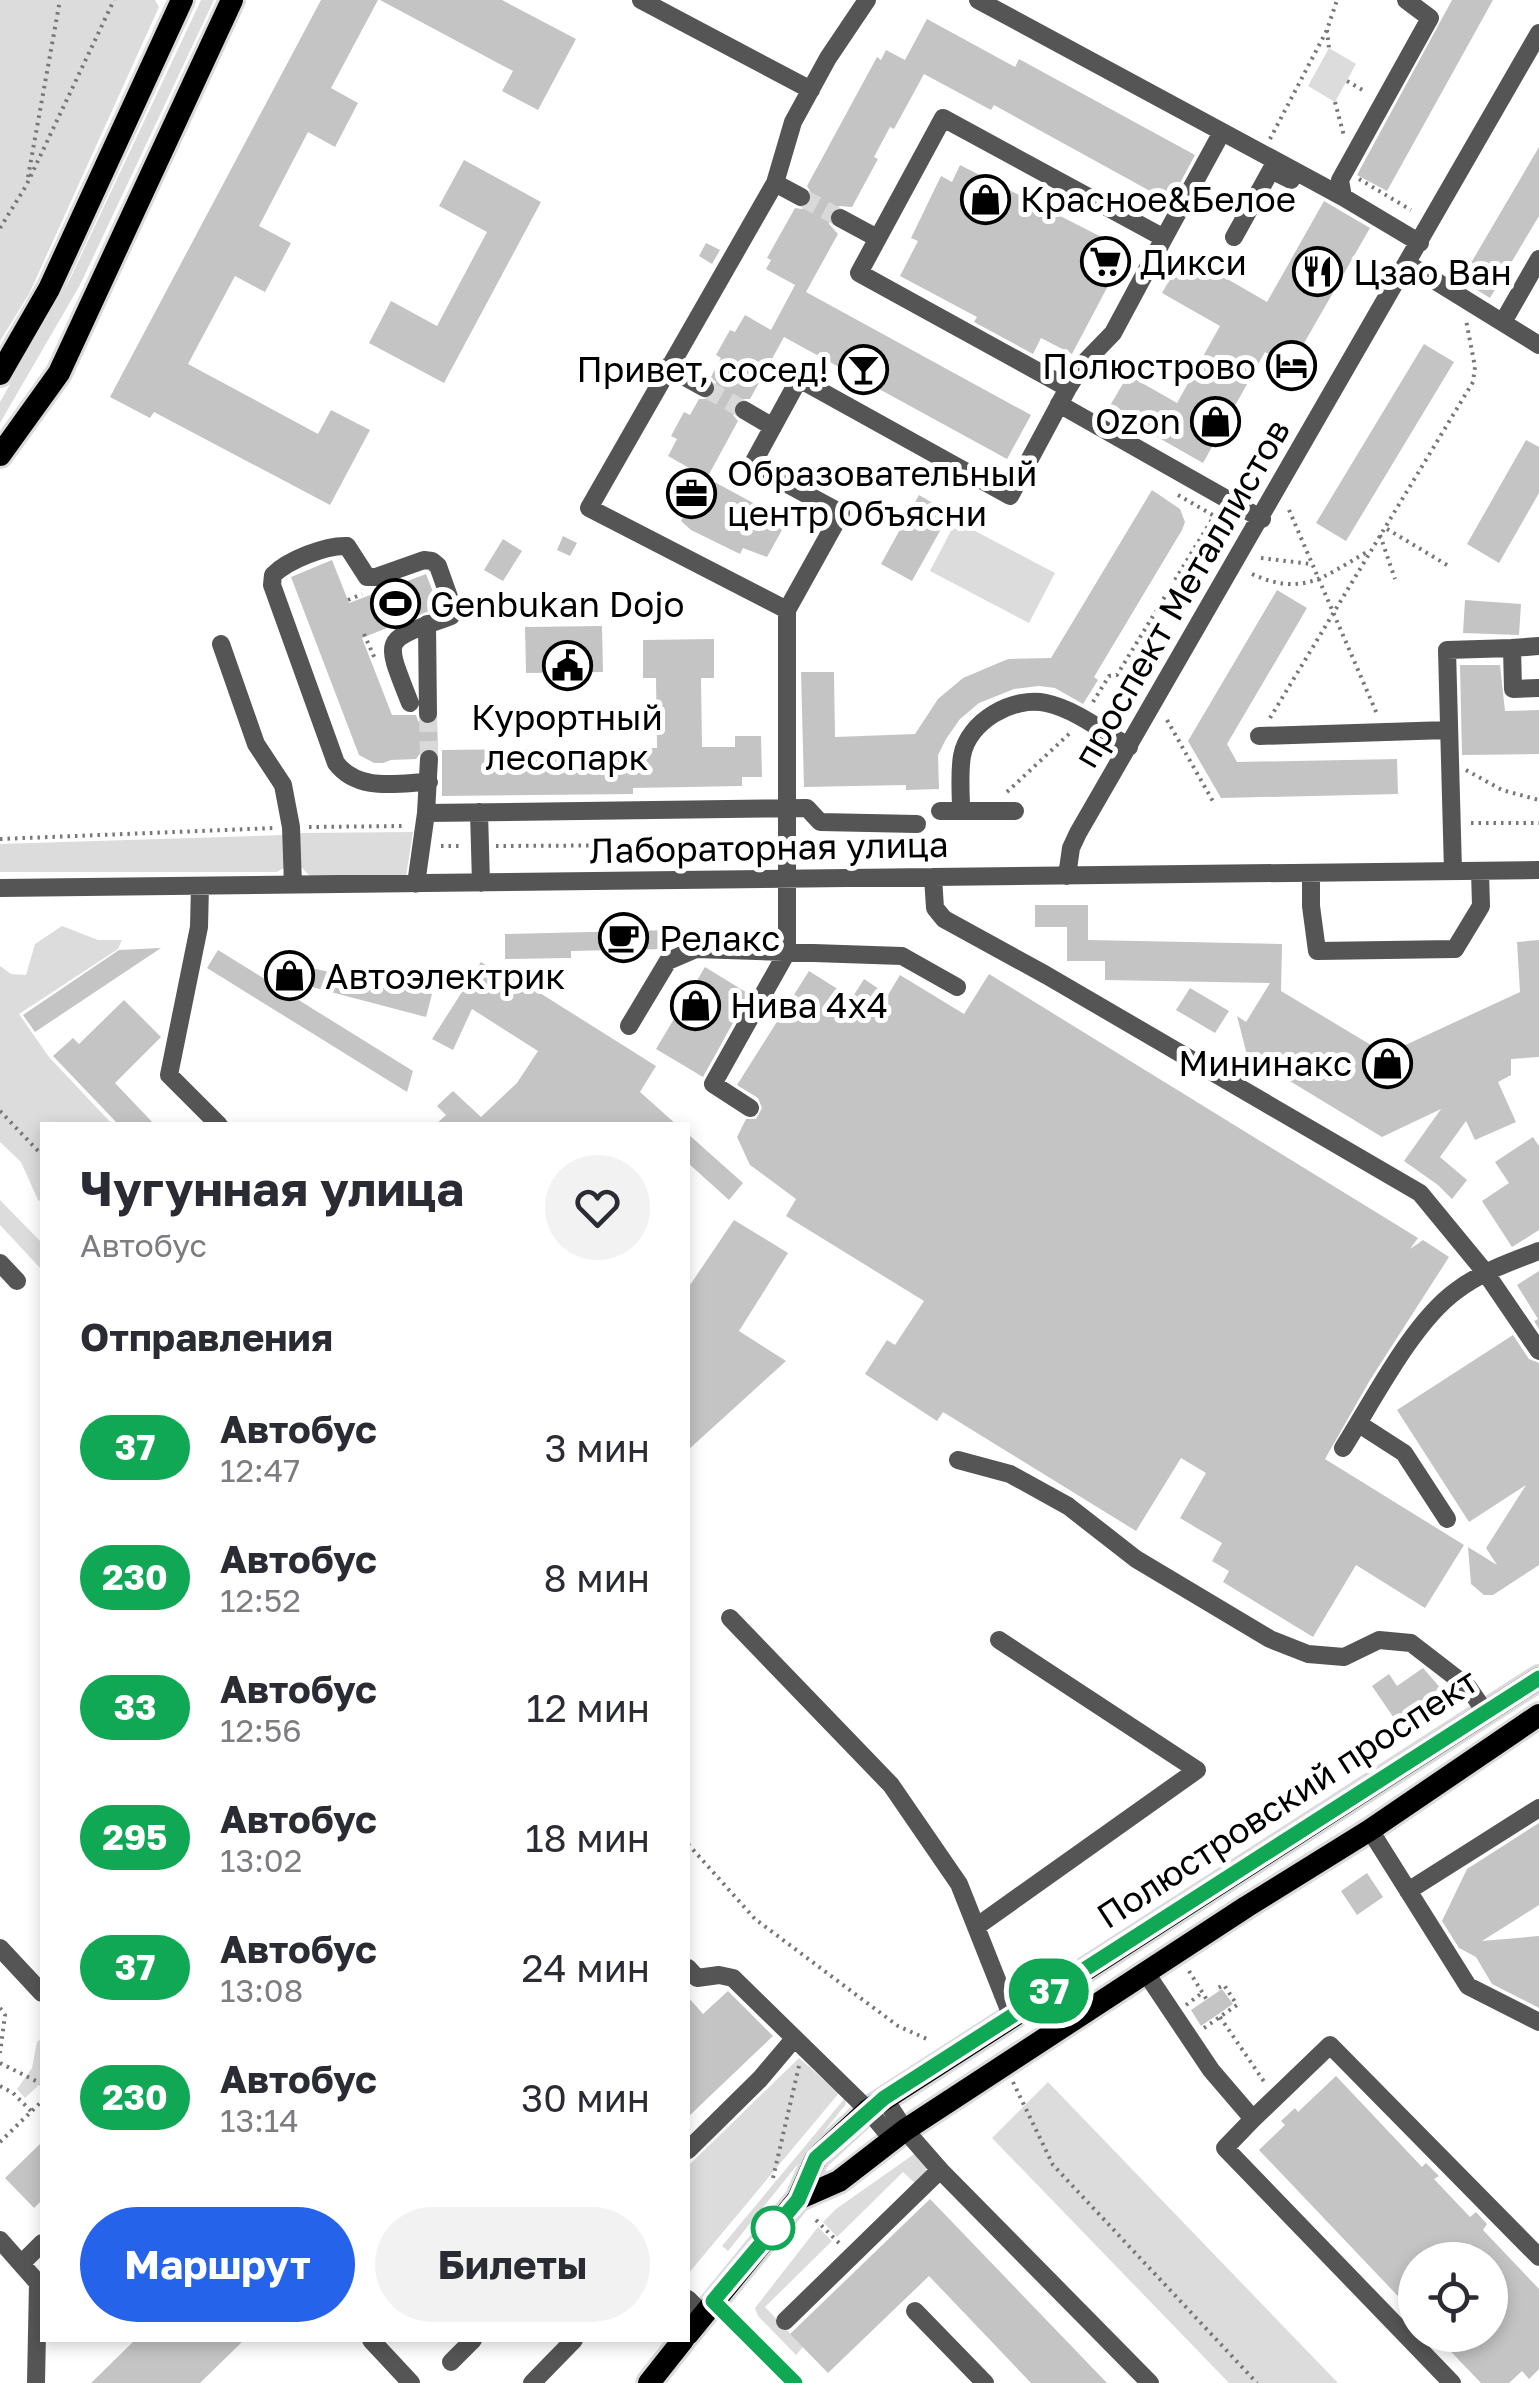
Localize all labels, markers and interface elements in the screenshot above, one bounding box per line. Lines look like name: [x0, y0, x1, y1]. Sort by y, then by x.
shop icon: Красное&Белое: [959, 173, 1011, 225]
place label: Красное&Белое: [1020, 178, 1296, 220]
supermarket icon: Дикси: [1079, 236, 1131, 288]
place label: Дикси: [1140, 241, 1247, 283]
restaurant icon: Цзао Ван: [1292, 246, 1344, 298]
place label: Цзао Ван: [1353, 251, 1512, 293]
hotel icon: Полюстрово: [1265, 340, 1317, 392]
bar icon: Привет, сосед!: [838, 343, 890, 395]
place label: Полюстрово: [1042, 345, 1256, 387]
place label: Привет, сосед!: [576, 348, 829, 390]
shop icon: Ozon: [1190, 395, 1242, 447]
place label: Ozon: [1095, 400, 1181, 442]
street label: проспект Металлистов: [1064, 411, 1298, 775]
place label: Образовательный центр Объясни: [727, 452, 1037, 534]
office icon: Образовательный центр Объясни: [666, 467, 718, 519]
sports icon: Genbukan Dojo: [369, 578, 421, 630]
place label: Genbukan Dojo: [430, 583, 685, 625]
public building icon: Курортный лесопарк: [541, 639, 593, 691]
place label: Курортный лесопарк: [471, 696, 663, 778]
street label: Лабораторная улица: [589, 823, 949, 871]
cafe icon: Релакс: [598, 912, 650, 964]
place label: Релакс: [659, 917, 780, 959]
shop icon: Автоэлектрик: [264, 950, 316, 1002]
place label: Автоэлектрик: [325, 955, 565, 997]
shop icon: Нива 4х4: [669, 979, 721, 1031]
place label: Нива 4х4: [730, 984, 888, 1026]
shop icon: Мининакс: [1361, 1037, 1413, 1089]
place label: Мининакс: [1178, 1042, 1352, 1084]
button: heart: [545, 1155, 650, 1260]
text: Чугунная улица: [80, 1159, 464, 1217]
text: Автобус: [80, 1226, 207, 1264]
text: Отправления: [80, 1314, 333, 1359]
text: Автобус: [220, 1406, 377, 1451]
text: 3 мин: [545, 1425, 650, 1470]
text: 37: [115, 1426, 155, 1468]
text: 12:47: [220, 1451, 300, 1489]
text: Автобус: [220, 1536, 377, 1581]
text: 8 мин: [544, 1555, 650, 1600]
text: 230: [102, 1556, 168, 1598]
text: 12:52: [220, 1581, 301, 1619]
street label: Полюстровский проспект: [1089, 1659, 1485, 1937]
text: Автобус: [220, 1666, 377, 1711]
text: 12 мин: [526, 1685, 650, 1730]
text: 33: [114, 1686, 156, 1728]
text: 12:56: [220, 1711, 302, 1749]
text: Автобус: [220, 1796, 377, 1841]
text: 18 мин: [525, 1815, 650, 1860]
text: 295: [103, 1816, 167, 1858]
text: 13:02: [220, 1841, 302, 1879]
text: Автобус: [220, 1926, 377, 1971]
text: 24 мин: [522, 1945, 650, 1990]
text: 37: [115, 1946, 155, 1988]
line badge: 37: [1004, 1958, 1094, 2024]
text: 37: [1029, 1970, 1069, 2012]
text: 13:08: [220, 1971, 303, 2009]
text: Автобус: [220, 2056, 377, 2101]
text: 30 мин: [521, 2075, 650, 2120]
text: 230: [102, 2076, 168, 2118]
text: 13:14: [220, 2101, 299, 2139]
button: Маршрут: [80, 2207, 355, 2322]
button: Билеты: [375, 2207, 650, 2322]
unlabelled marker: [752, 2207, 794, 2249]
map controls: [1398, 2242, 1508, 2352]
button: locate: [1398, 2242, 1508, 2352]

